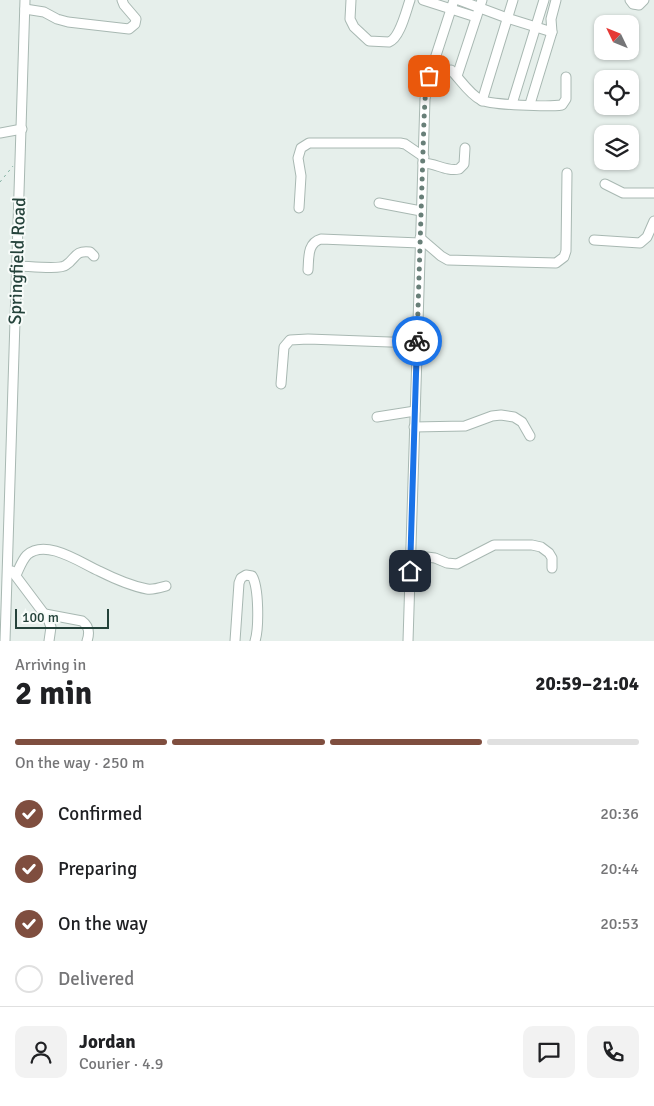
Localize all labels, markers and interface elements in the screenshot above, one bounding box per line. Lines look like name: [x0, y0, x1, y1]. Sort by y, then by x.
north arrow: [594, 15, 639, 60]
map controls: [594, 15, 639, 170]
pin: [408, 55, 450, 97]
icon: bag: [415, 62, 443, 90]
button: locate: [594, 70, 639, 115]
button: layers: [594, 125, 639, 170]
street label: Springfield Road: [4, 197, 30, 325]
courier: [392, 316, 442, 366]
icon: bike: [403, 327, 431, 355]
pin: [389, 550, 431, 592]
icon: home: [396, 557, 424, 585]
scale bar: [15, 606, 109, 629]
text: 100 m: [22, 609, 59, 626]
text: Arriving in: [15, 655, 86, 675]
text: 20:59–21:04: [535, 672, 639, 696]
text: 2 min: [15, 674, 92, 713]
text: On the way · 250 m: [15, 753, 145, 773]
icon: check: [15, 800, 43, 828]
text: Confirmed: [58, 802, 142, 826]
text: 20:36: [600, 804, 639, 824]
icon: check: [15, 855, 43, 883]
text: Preparing: [58, 857, 137, 881]
text: 20:44: [600, 859, 639, 879]
icon: check: [15, 910, 43, 938]
text: On the way: [58, 912, 148, 936]
text: 20:53: [600, 914, 639, 934]
text: Delivered: [58, 967, 134, 991]
button: person: [15, 1026, 67, 1078]
button: chat: [523, 1026, 575, 1078]
button: phone: [587, 1026, 639, 1078]
text: Jordan: [79, 1030, 136, 1054]
text: Courier · 4.9: [79, 1054, 163, 1074]

